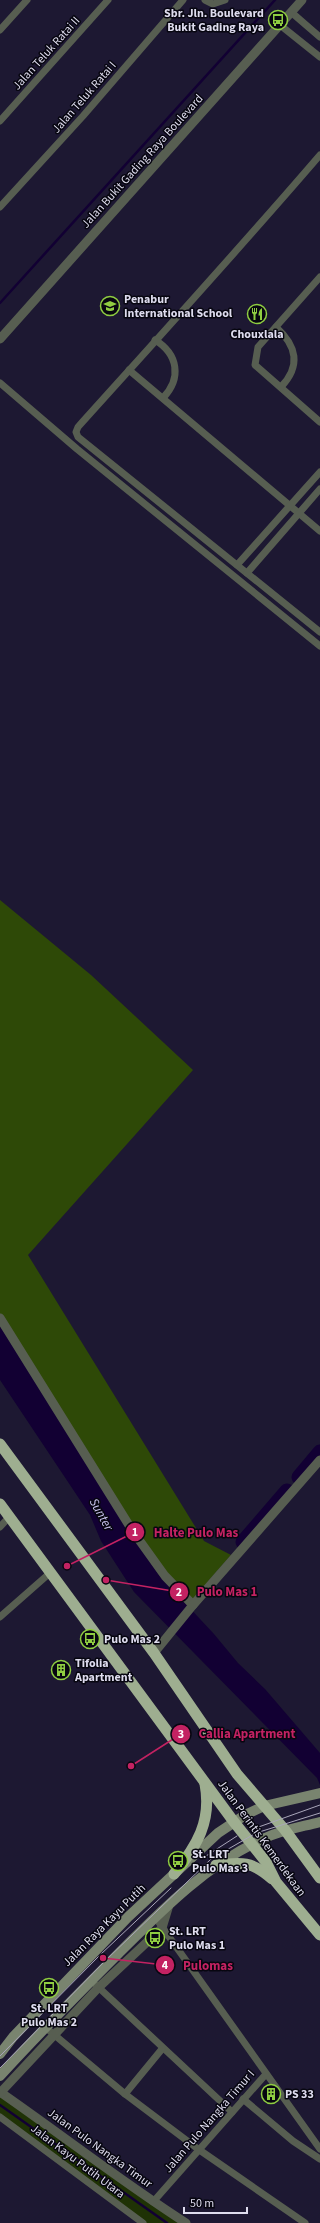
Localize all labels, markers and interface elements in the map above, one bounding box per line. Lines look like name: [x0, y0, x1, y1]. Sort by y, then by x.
place label: Sbr. Jln. Boulevard Bukit Gading Raya: [164, 5, 264, 36]
bus stop icon: Sbr. Jln. Boulevard Bukit Gading Raya: [267, 9, 289, 31]
street label: Jalan Teluk Ratai II: [9, 13, 84, 94]
street label: Jalan Teluk Ratai I: [48, 58, 120, 137]
street label: Jalan Bukit Gading Raya Boulevard: [78, 91, 207, 232]
place label: Penabur International School: [124, 291, 233, 322]
school or university icon: Penabur International School: [99, 295, 121, 317]
restaurant icon: Chouxlala: [246, 303, 268, 325]
place label: Chouxlala: [231, 326, 284, 343]
water label: Sunter: [85, 1495, 118, 1535]
callout: Halte Pulo Mas: [125, 1520, 246, 1545]
text: 1: [132, 1524, 138, 1541]
text: Halte Pulo Mas: [154, 1524, 239, 1542]
callout: Pulo Mas 1: [169, 1579, 265, 1604]
text: Pulo Mas 1: [197, 1583, 257, 1601]
text: 2: [176, 1584, 182, 1601]
bus stop icon: Pulo Mas 2: [79, 1628, 101, 1650]
place label: Pulo Mas 2: [104, 1631, 160, 1648]
place label: Tifolia Apartment: [74, 1655, 133, 1686]
building icon: Tifolia Apartment: [50, 1659, 72, 1681]
callout: Callia Apartment: [171, 1721, 304, 1746]
text: Callia Apartment: [199, 1725, 295, 1743]
text: 3: [178, 1726, 184, 1743]
street label: Jalan Perintis Kemerdekaan: [213, 1777, 310, 1900]
place label: St. LRT Pulo Mas 3: [192, 1846, 248, 1877]
bus stop icon: St. LRT Pulo Mas 3: [167, 1850, 189, 1872]
street label: Jalan Raya Kayu Putih: [59, 1880, 150, 1971]
place label: St. LRT Pulo Mas 1: [169, 1923, 225, 1954]
bus stop icon: St. LRT Pulo Mas 1: [144, 1927, 166, 1949]
callout: Pulomas: [155, 1953, 241, 1978]
text: 4: [162, 1957, 169, 1974]
text: Pulomas: [183, 1957, 233, 1975]
bus stop icon: St. LRT Pulo Mas 2: [38, 1977, 60, 1999]
place label: St. LRT Pulo Mas 2: [21, 2000, 77, 2031]
street label: Jalan Pulo Nangka Timur I: [160, 2066, 259, 2177]
building icon: PS 33: [260, 2083, 282, 2105]
place label: PS 33: [285, 2086, 314, 2103]
street label: Jalan Pulo Nangka Timur: [44, 2105, 156, 2193]
street label: Jalan Kayu Putih Utara: [27, 2120, 128, 2203]
scale bar: [184, 2189, 247, 2215]
text: 50 m: [190, 2195, 214, 2212]

